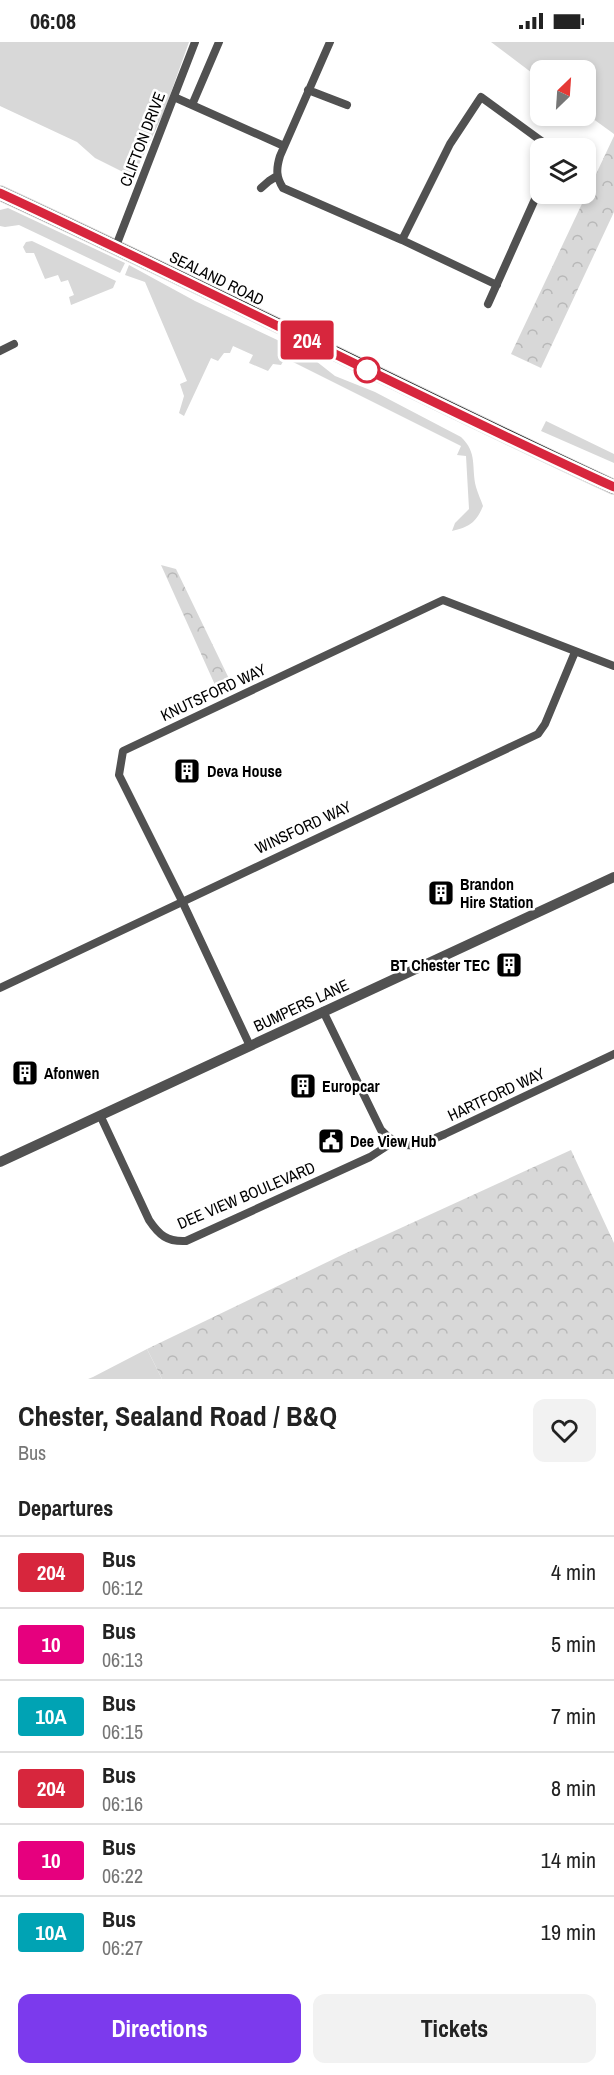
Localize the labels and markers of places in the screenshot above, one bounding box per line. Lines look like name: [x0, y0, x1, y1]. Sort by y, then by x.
unlabelled marker: [354, 357, 380, 383]
building icon: Deva House: [172, 756, 202, 786]
place label: Deva House: [207, 760, 282, 782]
place label: Brandon Hire Station: [460, 873, 534, 913]
building icon: Brandon Hire Station: [426, 878, 456, 908]
building icon: BT Chester TEC: [494, 950, 524, 980]
place label: BT Chester TEC: [390, 954, 490, 976]
building icon: Afonwen: [10, 1058, 40, 1088]
place label: Afonwen: [44, 1062, 99, 1084]
building icon: Europcar: [288, 1071, 318, 1101]
place label: Europcar: [322, 1075, 380, 1097]
public building icon: Dee View Hub: [316, 1126, 346, 1156]
place label: Dee View Hub: [350, 1130, 437, 1152]

